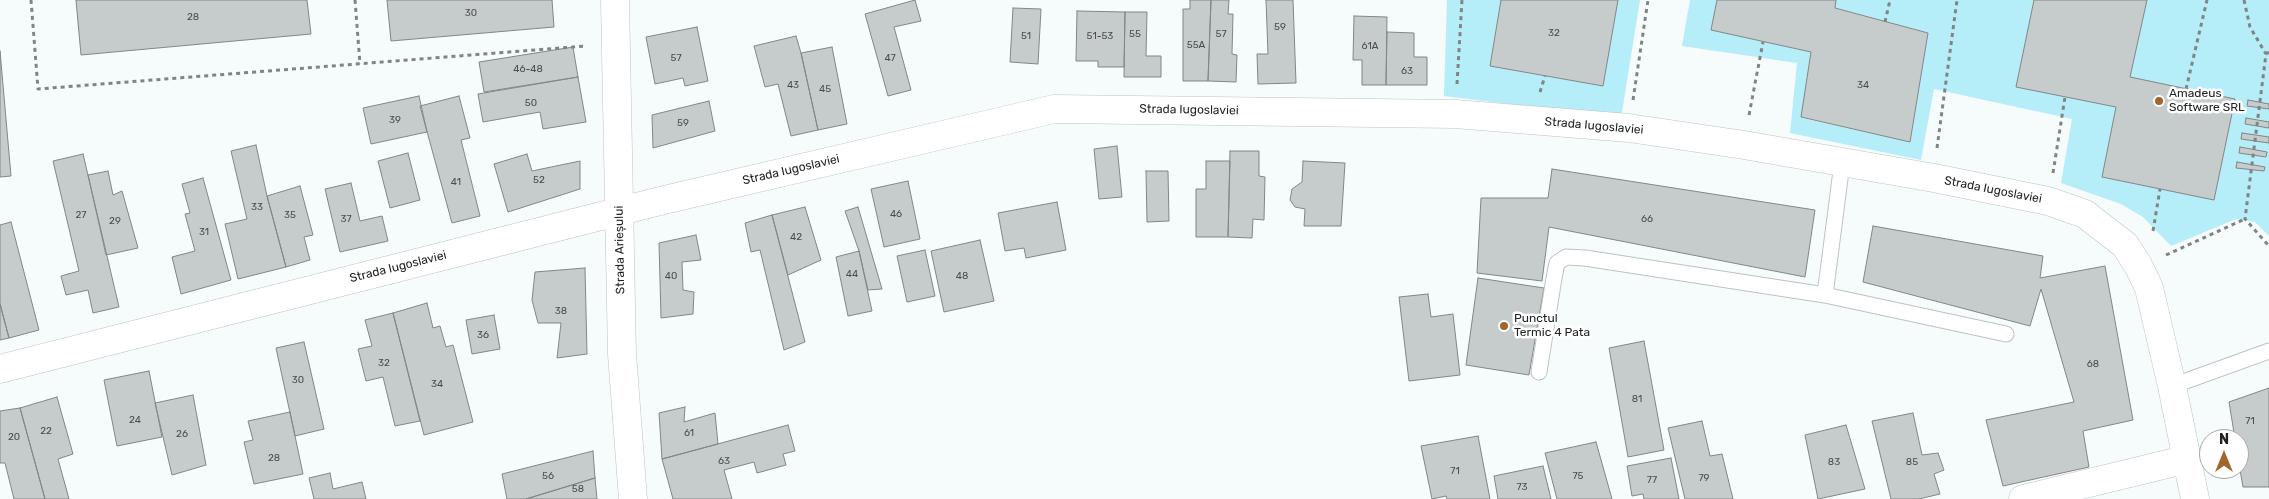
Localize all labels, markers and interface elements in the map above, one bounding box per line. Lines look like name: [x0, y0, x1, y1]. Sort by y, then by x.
house number: 30: [465, 7, 477, 19]
house number: 28: [187, 11, 199, 23]
house number: 59: [1274, 21, 1286, 33]
house number: 32: [1548, 27, 1560, 39]
house number: 55: [1129, 28, 1141, 40]
house number: 57: [1215, 28, 1227, 40]
house number: 51: [1021, 30, 1031, 42]
house number: 51-53: [1087, 30, 1113, 42]
house number: 55A: [1187, 39, 1205, 51]
house number: 61A: [1362, 40, 1378, 52]
house number: 57: [670, 52, 682, 64]
house number: 47: [884, 52, 896, 64]
house number: 46-48: [513, 63, 543, 75]
house number: 63: [1401, 65, 1413, 77]
house number: 43: [787, 79, 799, 91]
house number: 34: [1857, 79, 1869, 91]
house number: 45: [819, 83, 831, 95]
place label: Amadeus Software SRL: [2169, 87, 2245, 115]
marker: Amadeus Software SRL: [2153, 95, 2165, 107]
house number: 50: [525, 97, 537, 109]
street label: Strada Iugoslaviei: [1139, 102, 1239, 118]
house number: 39: [389, 114, 401, 126]
street label: Strada Iugoslaviei: [1544, 115, 1644, 137]
house number: 59: [677, 117, 689, 129]
street label: Strada Iugoslaviei: [741, 152, 841, 188]
street label: Strada Iugoslaviei: [1943, 173, 2043, 207]
house number: 52: [533, 174, 545, 186]
house number: 41: [451, 176, 461, 188]
house number: 33: [251, 201, 263, 213]
street label: Strada Arieșului: [612, 206, 628, 294]
house number: 46: [890, 208, 902, 220]
house number: 27: [76, 209, 86, 221]
house number: 35: [284, 209, 296, 221]
house number: 37: [340, 213, 352, 225]
house number: 66: [1641, 213, 1653, 225]
house number: 29: [109, 215, 121, 227]
house number: 31: [199, 226, 209, 238]
house number: 42: [790, 231, 802, 243]
street label: Strada Iugoslaviei: [348, 248, 448, 286]
house number: 44: [846, 268, 858, 280]
house number: 40: [665, 270, 677, 282]
house number: 48: [956, 270, 968, 282]
house number: 38: [555, 305, 567, 317]
place label: Punctul Termic 4 Pata: [1514, 312, 1590, 340]
marker: Punctul Termic 4 Pata: [1498, 320, 1510, 332]
house number: 36: [477, 329, 489, 341]
house number: 32: [378, 357, 390, 369]
house number: 68: [2087, 358, 2099, 370]
house number: 30: [292, 374, 304, 386]
house number: 34: [431, 378, 443, 390]
house number: 81: [1632, 393, 1642, 405]
house number: 24: [129, 414, 141, 426]
house number: 71: [2245, 415, 2255, 427]
house number: 22: [40, 425, 52, 437]
house number: 61: [684, 427, 694, 439]
house number: 26: [176, 428, 188, 440]
north arrow: [2199, 429, 2249, 479]
house number: 20: [8, 431, 20, 443]
text: N: [2219, 431, 2229, 448]
house number: 28: [268, 452, 280, 464]
house number: 63: [718, 455, 730, 467]
house number: 83: [1828, 456, 1840, 468]
house number: 85: [1906, 456, 1918, 468]
house number: 71: [1450, 465, 1460, 477]
house number: 56: [542, 470, 554, 482]
house number: 75: [1572, 470, 1584, 482]
house number: 79: [1698, 472, 1710, 484]
house number: 77: [1647, 474, 1657, 486]
house number: 73: [1516, 481, 1528, 493]
house number: 58: [572, 483, 584, 495]

